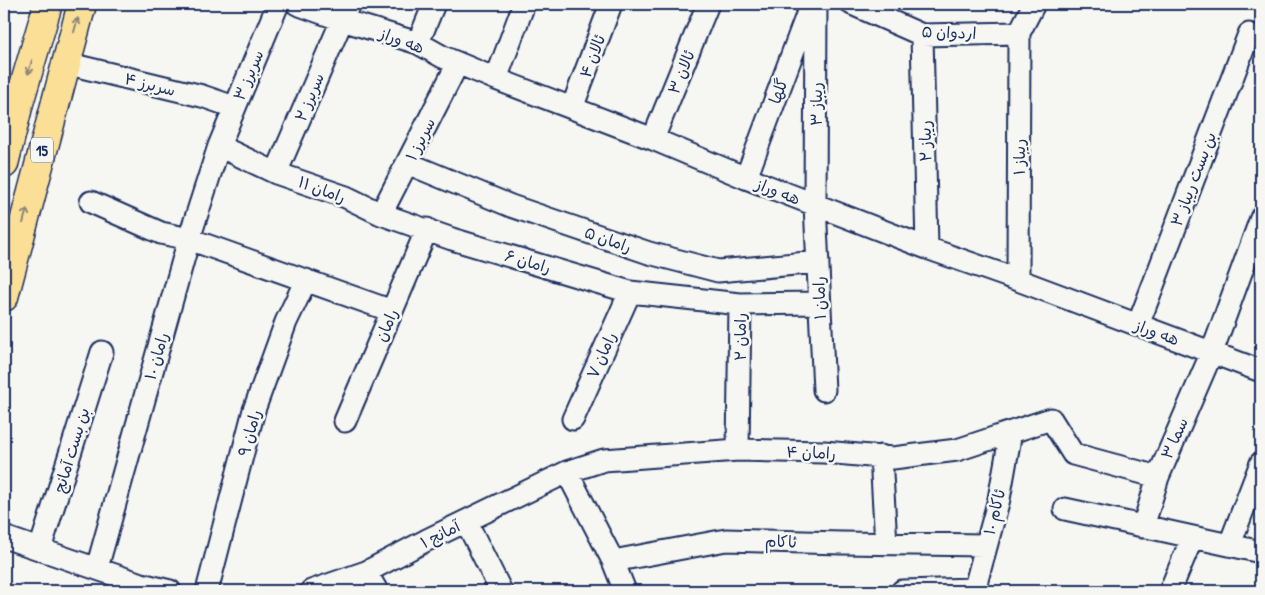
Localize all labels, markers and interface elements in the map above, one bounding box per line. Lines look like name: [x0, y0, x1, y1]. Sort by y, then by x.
one-way arrow: [72, 18, 81, 34]
street label: اردوان ۵: [921, 20, 977, 44]
street label: هه وراز: [375, 21, 428, 58]
street label: ئالان ۴: [574, 31, 610, 81]
street label: سربرز ۳: [228, 46, 268, 104]
street label: ئالان ۳: [662, 47, 700, 97]
one-way arrow: [24, 59, 34, 75]
street label: سربرز ۴: [122, 67, 178, 101]
street label: سربرز ۲: [289, 69, 329, 125]
street label: گلها: [763, 75, 793, 107]
street label: ریباز ۳: [805, 82, 827, 126]
street label: سربرز ۱: [400, 114, 440, 164]
street label: ریباز ۲: [914, 120, 936, 162]
street label: بن بست ریباز ۳: [1165, 129, 1221, 229]
road number: 15: [31, 138, 53, 162]
street label: ریباز ۱: [1008, 139, 1030, 175]
street label: رامان ۱۱: [295, 170, 349, 208]
street label: هه وراز: [751, 172, 804, 210]
one-way arrow: [21, 208, 30, 224]
street label: رامان ۵: [581, 221, 635, 257]
street label: رامان ۶: [502, 244, 554, 278]
street label: رامان ۱: [807, 276, 831, 320]
street label: رامان: [369, 305, 403, 345]
street label: رامان ۲: [729, 313, 751, 361]
street label: هه وراز: [1130, 313, 1183, 350]
street label: رامان ۷: [581, 328, 621, 382]
street label: رامان ۱۰: [139, 330, 173, 382]
street label: بن بست آمانج: [48, 405, 94, 495]
street label: رامان ۹: [232, 407, 266, 459]
street label: سما ۳: [1155, 414, 1193, 462]
street label: رامان ۴: [786, 440, 836, 464]
street label: ئاکام ۱۰: [978, 487, 1012, 538]
street label: آمانج ۱: [416, 514, 465, 553]
street label: ئاکام: [765, 529, 797, 555]

